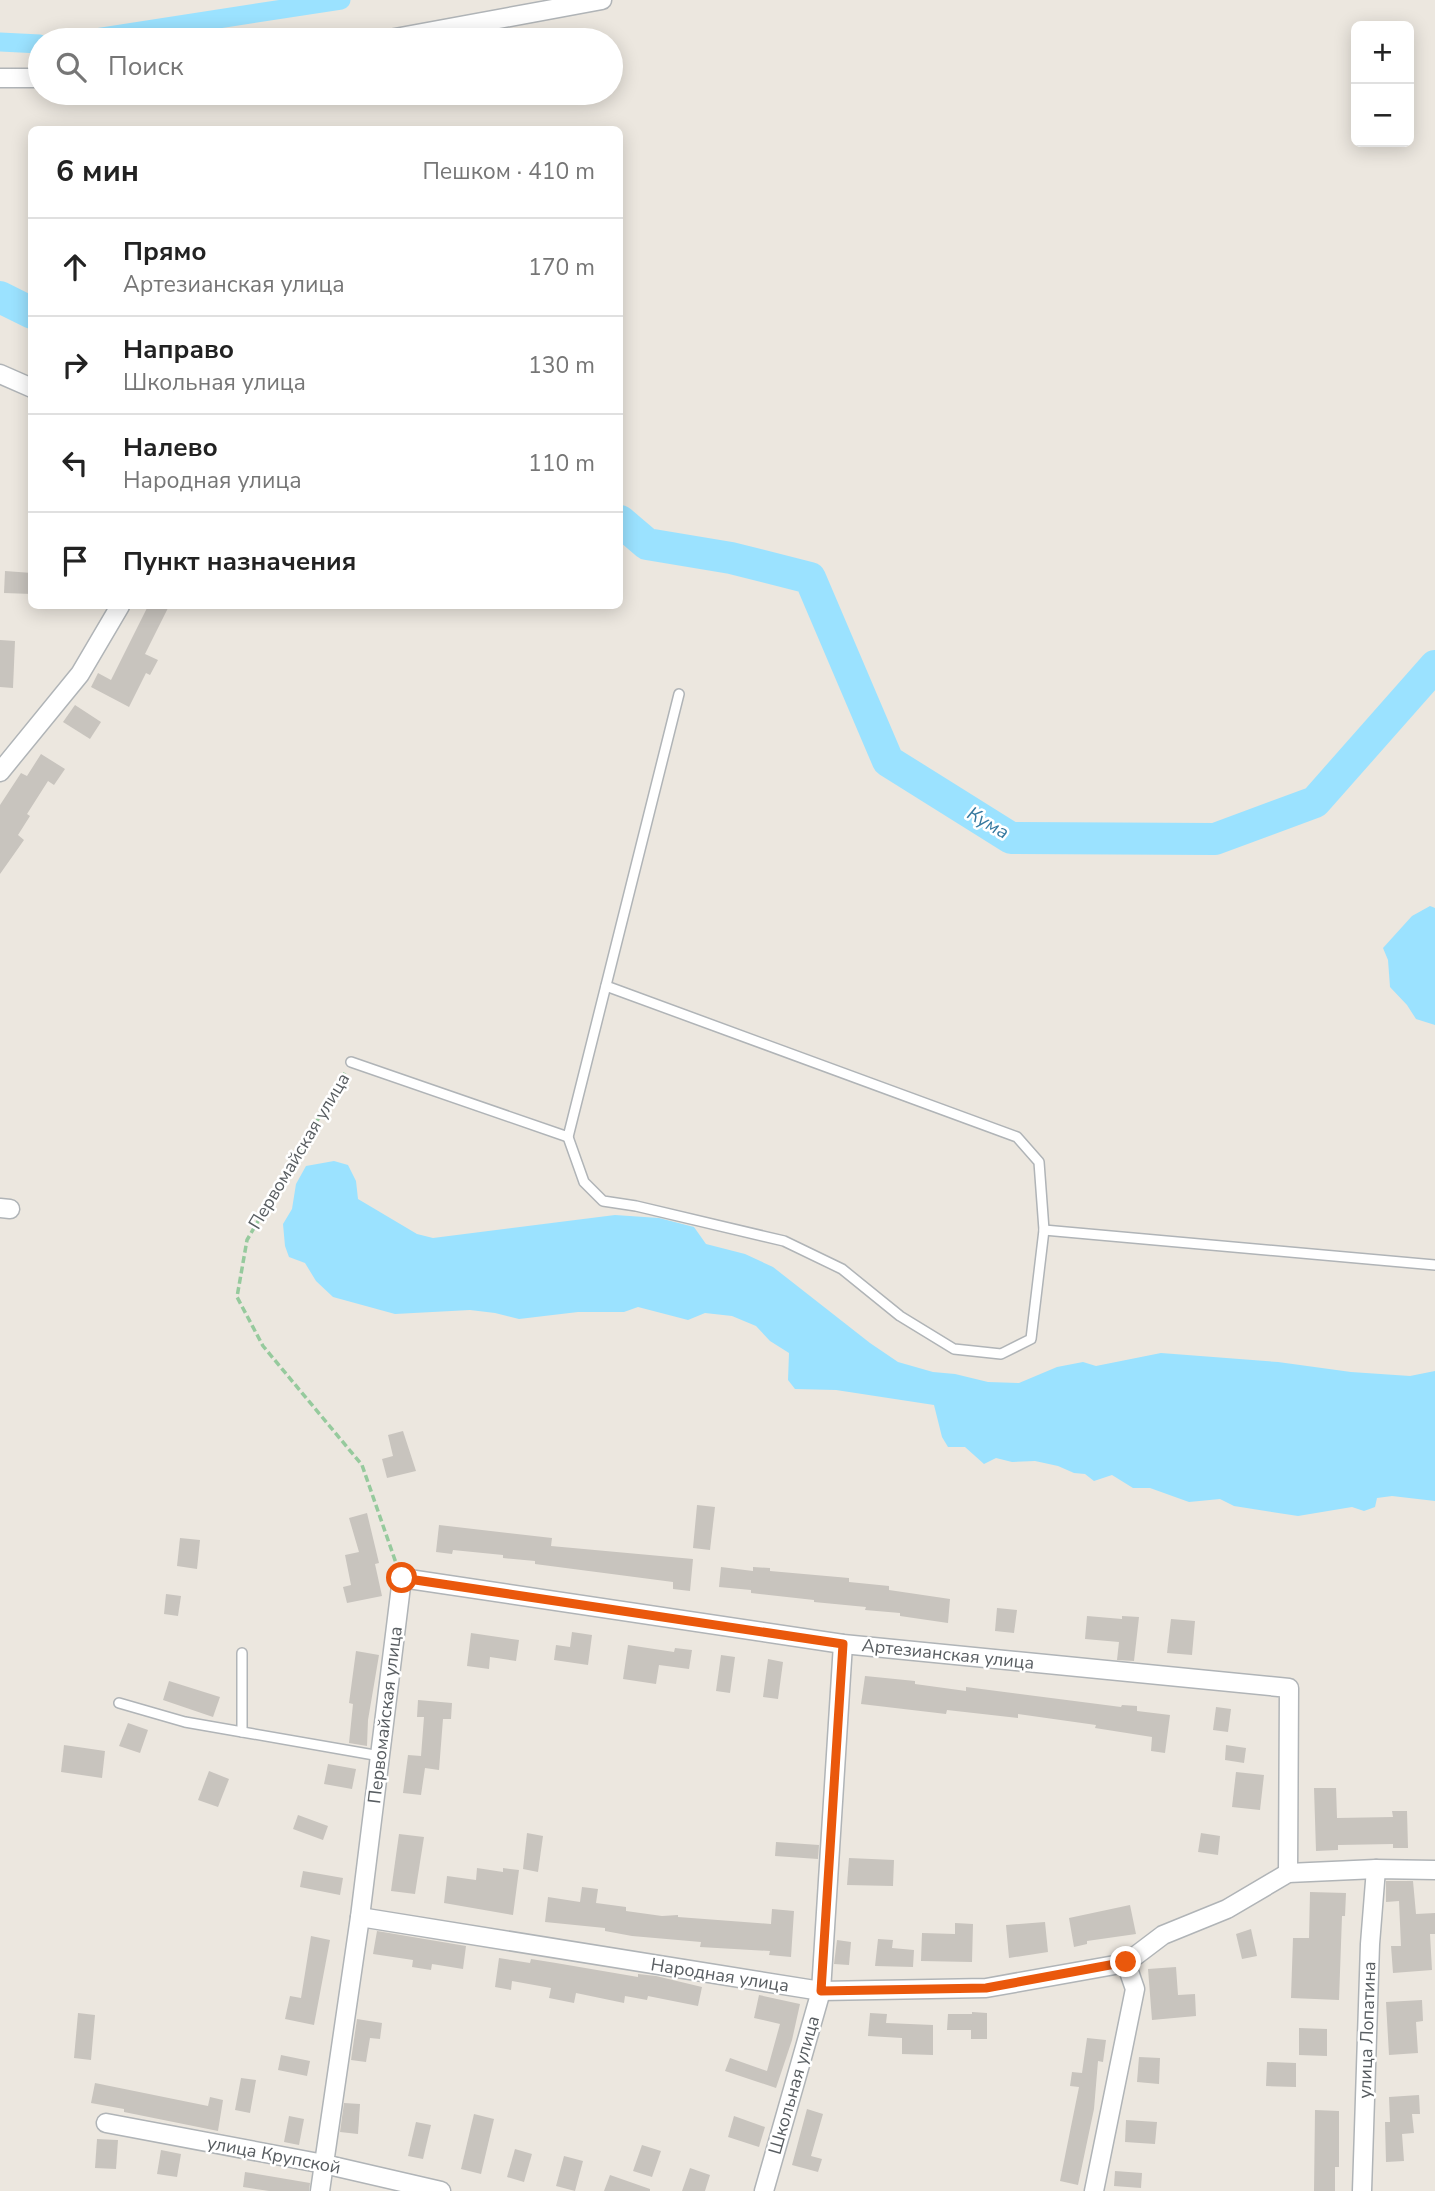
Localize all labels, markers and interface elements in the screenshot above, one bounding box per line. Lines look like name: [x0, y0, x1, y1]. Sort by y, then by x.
map controls: [1351, 21, 1414, 147]
button: +: [1351, 21, 1414, 84]
search box: [28, 28, 623, 105]
icon: search: [52, 48, 90, 86]
text: Поиск: [108, 49, 184, 84]
button: −: [1351, 84, 1414, 147]
text: 6 мин: [56, 151, 139, 192]
text: Пешком · 410 m: [422, 156, 595, 187]
text: Прямо: [123, 234, 207, 269]
icon: ahead: [56, 248, 94, 286]
text: 170 m: [528, 252, 595, 283]
text: Артезианская улица: [123, 269, 345, 300]
text: Направо: [123, 332, 234, 367]
icon: right: [56, 346, 94, 384]
text: 130 m: [528, 350, 595, 381]
text: Школьная улица: [123, 367, 306, 398]
text: Налево: [123, 430, 218, 465]
icon: left: [56, 444, 94, 482]
text: 110 m: [528, 448, 595, 479]
text: Народная улица: [123, 465, 302, 496]
icon: arrive: [56, 542, 94, 580]
text: Пункт назначения: [123, 544, 356, 579]
water label: Кума: [962, 801, 1014, 845]
street label: Первомайская улица: [243, 1068, 355, 1234]
route start: [386, 1562, 417, 1593]
street label: Первомайская улица: [362, 1625, 408, 1805]
street label: Артезианская улица: [860, 1633, 1036, 1675]
route end: [1110, 1946, 1141, 1977]
street label: Народная улица: [649, 1952, 791, 1998]
street label: улица Лопатина: [1353, 1961, 1381, 2099]
street label: Школьная улица: [763, 2013, 825, 2157]
street label: улица Крупской: [205, 2130, 343, 2180]

